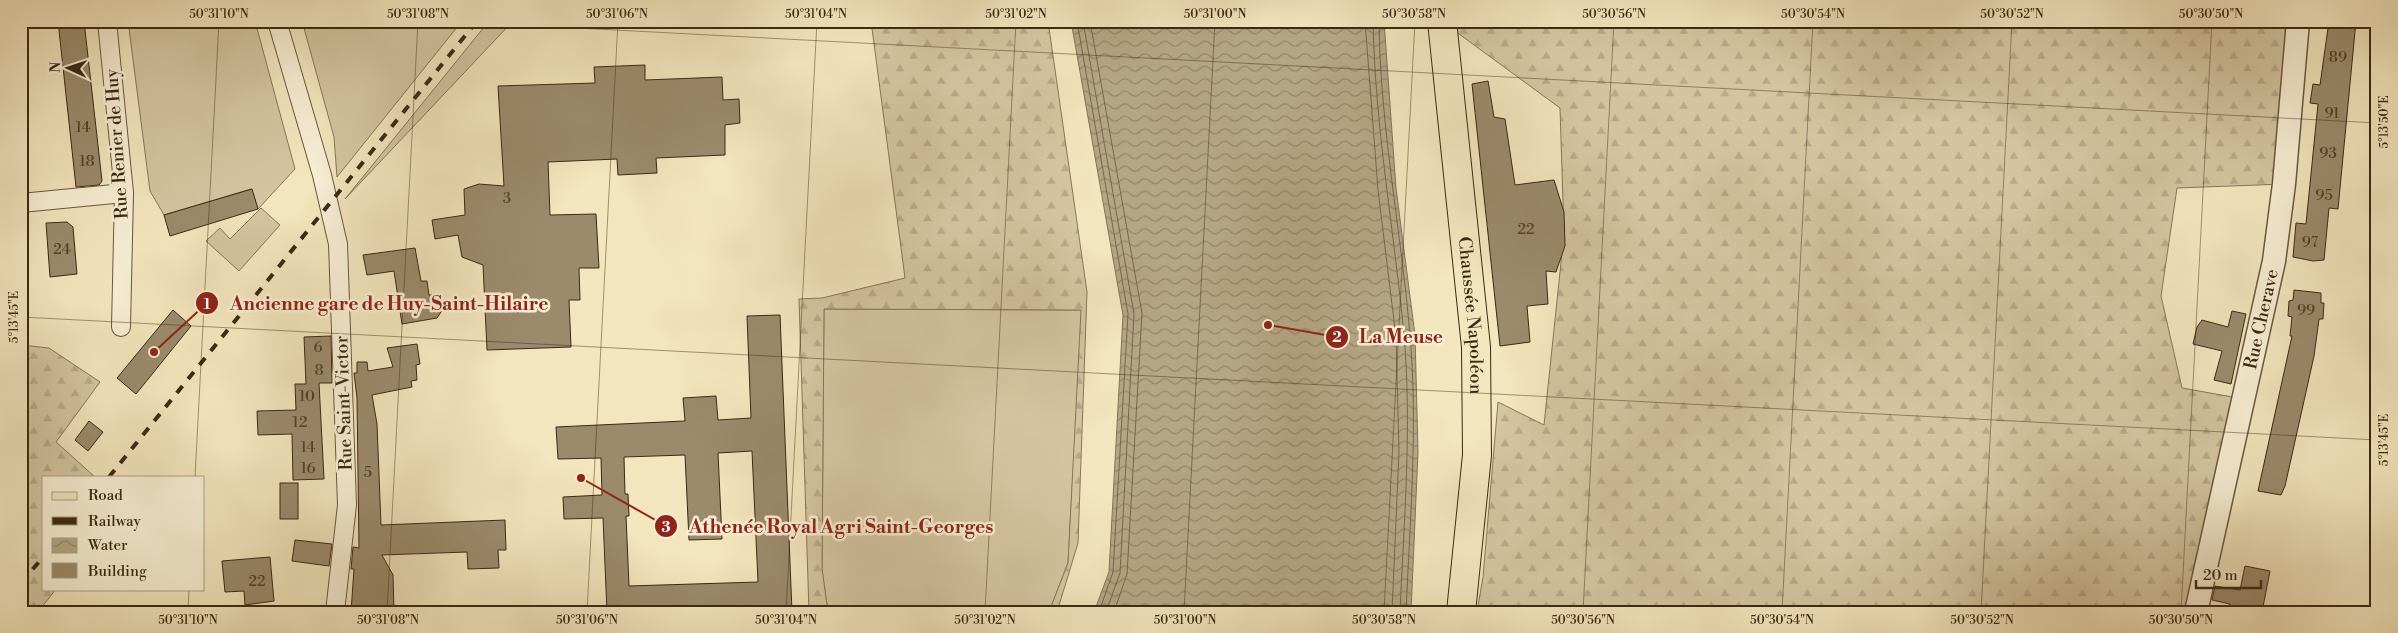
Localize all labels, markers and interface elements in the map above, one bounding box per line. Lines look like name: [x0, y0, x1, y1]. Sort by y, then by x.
text: 50°31'10"N: [189, 7, 249, 22]
text: 50°31'08"N: [387, 7, 449, 22]
text: 50°31'06"N: [586, 7, 648, 22]
text: 50°31'04"N: [785, 7, 847, 22]
text: 50°31'02"N: [985, 7, 1047, 22]
text: 50°31'00"N: [1184, 7, 1246, 22]
text: 50°30'58"N: [1382, 7, 1446, 22]
text: 50°30'56"N: [1582, 7, 1646, 22]
text: 50°30'54"N: [1781, 7, 1845, 22]
text: 50°30'52"N: [1980, 7, 2044, 22]
text: 50°30'50"N: [2179, 7, 2243, 22]
north arrow: [42, 42, 92, 92]
house number: 89: [2329, 48, 2347, 67]
text: N: [47, 61, 65, 73]
street label: Rue Renier de Huy: [100, 68, 134, 220]
text: 5°13'50"E: [2377, 95, 2392, 149]
house number: 91: [2324, 104, 2340, 123]
house number: 14: [76, 118, 90, 137]
house number: 93: [2319, 144, 2337, 163]
house number: 18: [79, 152, 95, 171]
house number: 95: [2315, 186, 2333, 205]
house number: 3: [503, 189, 511, 208]
house number: 22: [1517, 220, 1535, 239]
house number: 97: [2302, 233, 2319, 252]
street label: Chaussée Napoléon: [1453, 236, 1488, 395]
house number: 24: [53, 240, 71, 259]
street label: Rue Cherave: [2239, 267, 2283, 372]
callout: Ancienne gare de Huy-Saint-Hilaire: [194, 286, 558, 320]
text: 5°13'45"E: [7, 291, 22, 343]
text: Ancienne gare de Huy-Saint-Hilaire: [229, 292, 548, 316]
text: 1: [203, 295, 211, 314]
house number: 99: [2297, 301, 2315, 320]
callout: La Meuse: [1324, 320, 1453, 354]
text: La Meuse: [1359, 325, 1443, 349]
text: 2: [1332, 328, 1342, 347]
street label: Rue Saint-Victor: [330, 335, 358, 471]
house number: 6: [313, 338, 323, 357]
house number: 8: [314, 361, 324, 380]
house number: 10: [299, 387, 315, 406]
house number: 12: [292, 413, 308, 432]
text: 5°13'45"E: [2377, 414, 2392, 466]
house number: 14: [301, 438, 315, 457]
house number: 16: [300, 459, 316, 478]
house number: 5: [364, 463, 372, 482]
legend: [42, 476, 205, 590]
text: Road: [88, 486, 123, 505]
callout: Athenée Royal Agri Saint-Georges: [654, 509, 1003, 543]
text: Railway: [88, 512, 142, 531]
text: Athenée Royal Agri Saint-Georges: [688, 515, 993, 539]
text: 3: [661, 518, 671, 537]
text: Water: [87, 536, 128, 555]
scale bar: [2196, 558, 2260, 590]
text: Building: [87, 562, 147, 581]
text: 20 m: [2203, 566, 2238, 585]
house number: 22: [248, 572, 266, 591]
text: 50°31'10"N: [158, 613, 218, 628]
text: 50°31'08"N: [357, 613, 419, 628]
text: 50°31'06"N: [556, 613, 618, 628]
text: 50°31'04"N: [755, 613, 817, 628]
text: 50°31'02"N: [954, 613, 1016, 628]
text: 50°31'00"N: [1154, 613, 1216, 628]
text: 50°30'58"N: [1352, 613, 1416, 628]
text: 50°30'56"N: [1551, 613, 1615, 628]
text: 50°30'54"N: [1750, 613, 1814, 628]
text: 50°30'52"N: [1950, 613, 2014, 628]
text: 50°30'50"N: [2149, 613, 2213, 628]

